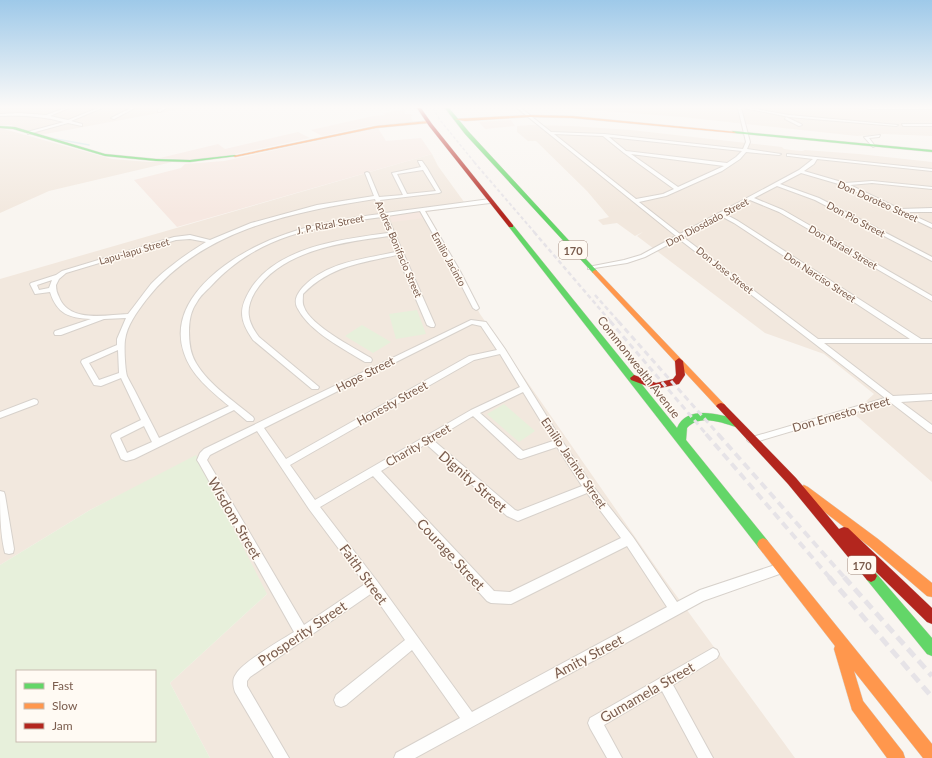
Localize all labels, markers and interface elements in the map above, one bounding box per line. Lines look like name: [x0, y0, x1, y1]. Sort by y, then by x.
street label: Don Doroteo Street: [836, 178, 921, 224]
street label: Don Diosdado Street: [664, 195, 751, 249]
street label: Andres Bonifacio Street: [373, 199, 425, 299]
street label: Don Pio Street: [825, 199, 888, 240]
street label: J. P. Rizal Street: [295, 212, 365, 236]
street label: Don Rafael Street: [806, 222, 880, 272]
street label: Emilio Jacinto: [429, 230, 469, 288]
street label: Lapu-lapu Street: [98, 235, 171, 267]
road number: 170: [559, 241, 587, 259]
street label: Don Jose Street: [694, 244, 756, 296]
street label: Don Narciso Street: [782, 249, 859, 305]
street label: Commonwealth Avenue: [594, 313, 684, 421]
street label: Hope Street: [333, 353, 397, 395]
street label: Honesty Street: [354, 377, 431, 429]
street label: Don Ernesto Street: [791, 393, 892, 435]
street label: Emilio Jacinto Street: [538, 415, 610, 512]
street label: Charity Street: [383, 420, 454, 470]
street label: Dignity Street: [435, 447, 511, 515]
street label: Wisdom Street: [205, 474, 265, 562]
street label: Courage Street: [413, 515, 489, 593]
street label: Faith Street: [336, 540, 392, 608]
road number: 170: [848, 556, 876, 574]
street label: Prosperity Street: [254, 597, 350, 669]
street label: Amity Street: [550, 630, 626, 682]
street label: Gumamela Street: [597, 658, 697, 726]
legend: [16, 670, 156, 742]
text: Fast: [52, 678, 74, 693]
text: Slow: [52, 698, 78, 713]
text: Jam: [52, 718, 73, 733]

